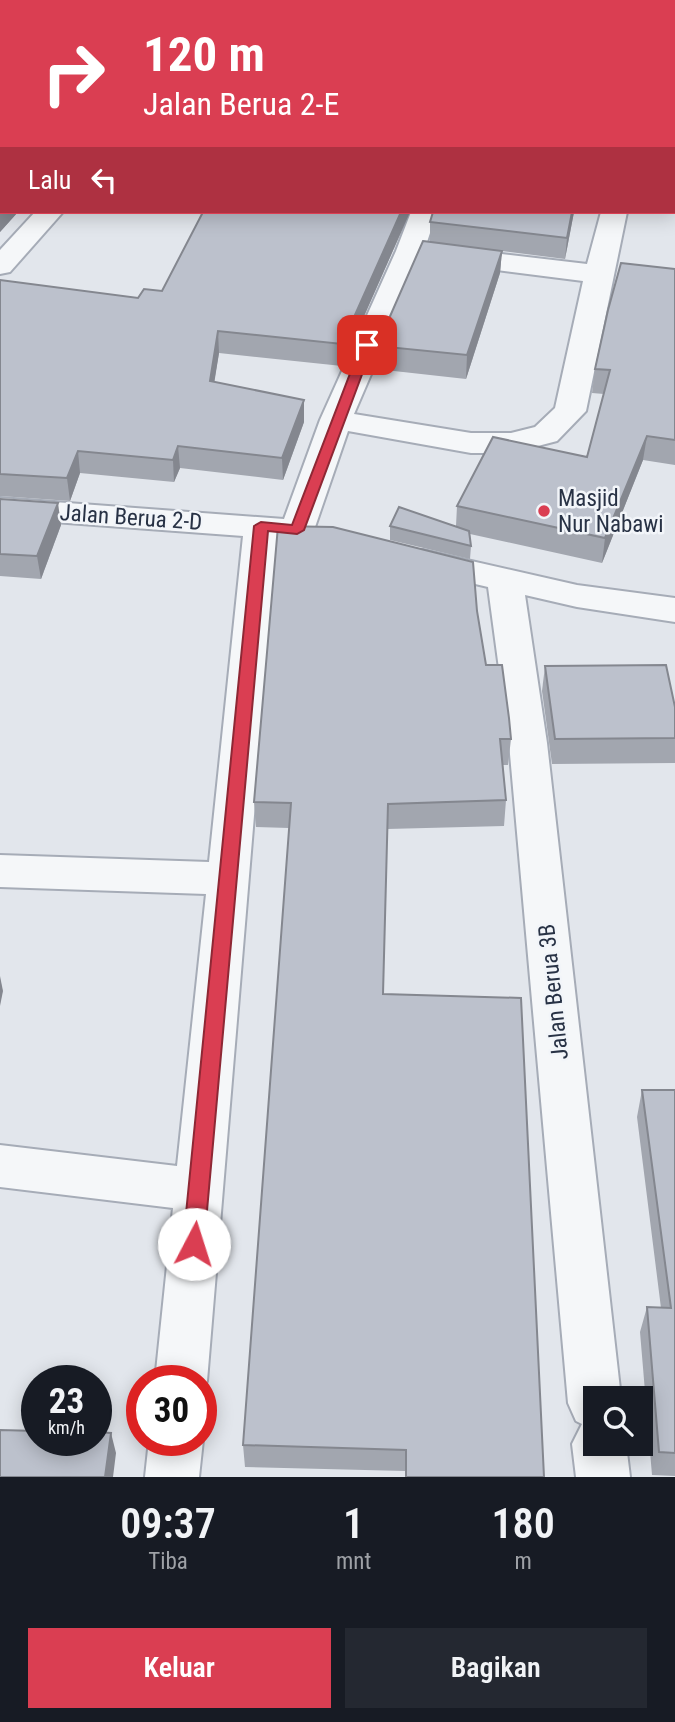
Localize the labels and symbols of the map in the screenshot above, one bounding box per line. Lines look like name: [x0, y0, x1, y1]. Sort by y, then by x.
pin: [337, 315, 397, 375]
place label: Masjid Nur Nabawi: [558, 485, 664, 538]
street label: Jalan Berua 2-D: [59, 499, 203, 536]
marker: Masjid Nur Nabawi: [536, 503, 552, 519]
street label: Jalan Berua 3B: [533, 923, 574, 1061]
position arrow: [157, 1207, 231, 1281]
speed limit sign: 30: [126, 1365, 217, 1456]

